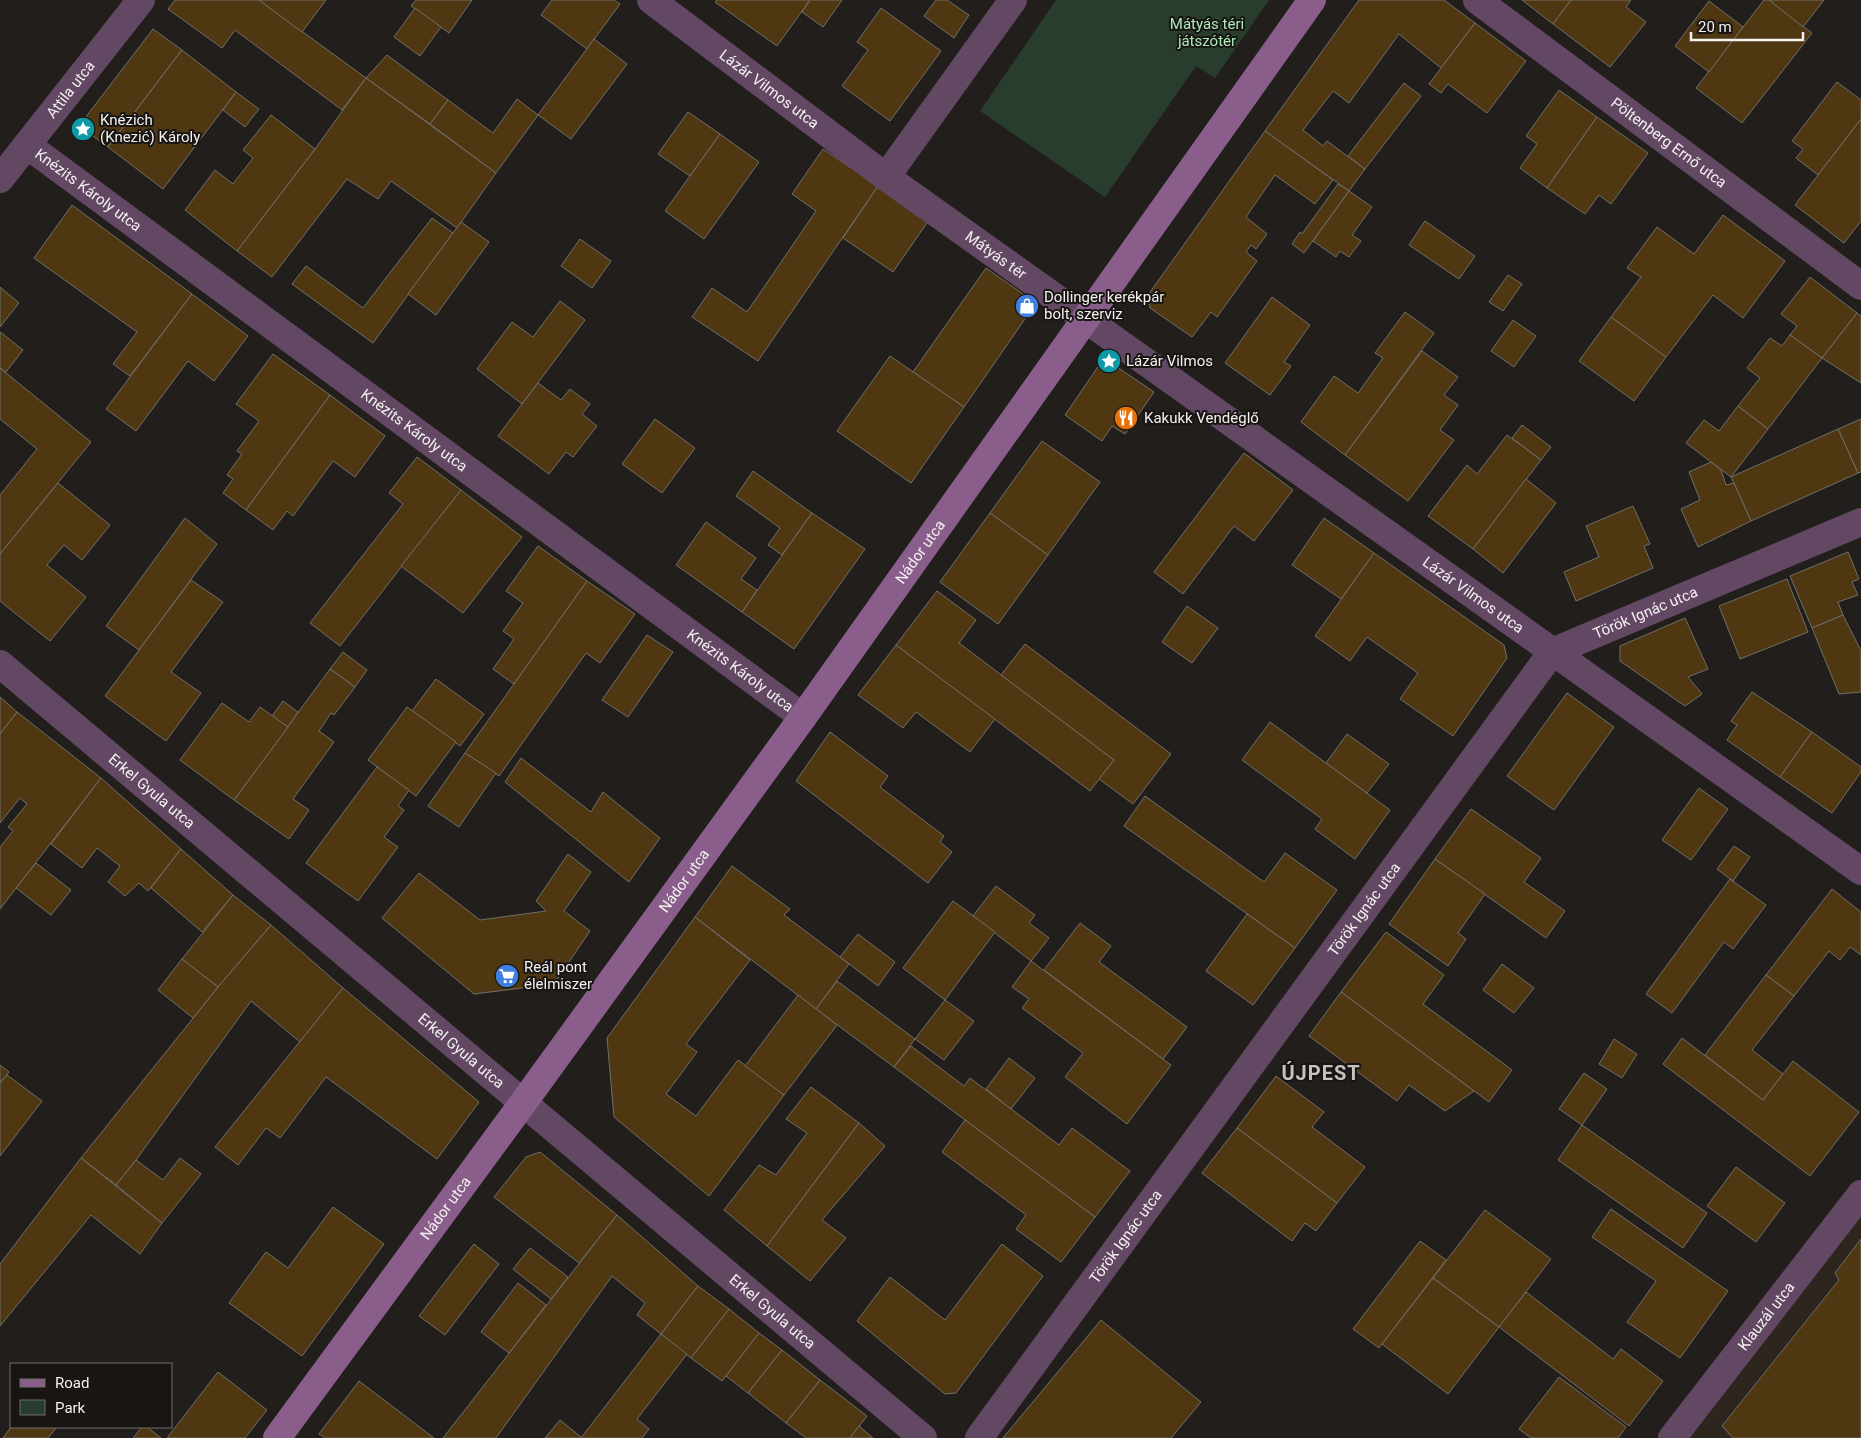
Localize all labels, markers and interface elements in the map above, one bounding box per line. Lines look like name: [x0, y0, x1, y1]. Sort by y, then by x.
scale bar: [1691, 10, 1804, 42]
park label: Mátyás téri játszótér: [1170, 15, 1244, 50]
text: 20 m: [1698, 18, 1732, 36]
street label: Lázár Vilmos utca: [716, 46, 823, 132]
street label: Attila utca: [42, 57, 99, 122]
street label: Pöltenberg Ernő utca: [1607, 94, 1730, 192]
place label: Knézich (Knezić) Károly: [100, 111, 200, 146]
place icon: Knézich (Knezić) Károly: [70, 116, 96, 142]
street label: Knézits Károly utca: [31, 145, 145, 235]
street label: Mátyás tér: [962, 227, 1030, 283]
place label: Dollinger kerékpár bolt, szerviz: [1044, 288, 1164, 323]
shop icon: Dollinger kerékpár bolt, szerviz: [1014, 293, 1040, 319]
place icon: Lázár Vilmos: [1096, 348, 1122, 374]
place label: Lázár Vilmos: [1126, 352, 1213, 370]
street label: Knézits Károly utca: [357, 385, 471, 476]
restaurant icon: Kakukk Vendéglő: [1113, 405, 1139, 431]
place label: Kakukk Vendéglő: [1144, 409, 1259, 427]
street label: Nádor utca: [891, 516, 949, 587]
street label: Lázár Vilmos utca: [1419, 553, 1527, 637]
street label: Török Ignác utca: [1591, 583, 1700, 643]
street label: Knézits Károly utca: [683, 626, 797, 716]
street label: Erkel Gyula utca: [105, 750, 198, 832]
street label: Nádor utca: [655, 846, 713, 916]
street label: Török Ignác utca: [1324, 859, 1404, 960]
place label: Reál pont élelmiszer: [524, 958, 592, 993]
supermarket icon: Reál pont élelmiszer: [494, 963, 520, 989]
street label: Erkel Gyula utca: [415, 1010, 508, 1092]
district label: ÚJPEST: [1281, 1061, 1361, 1085]
street label: Nádor utca: [417, 1173, 475, 1243]
street label: Török Ignác utca: [1086, 1186, 1166, 1287]
street label: Erkel Gyula utca: [726, 1270, 819, 1353]
street label: Klauzál utca: [1734, 1278, 1798, 1354]
legend: [10, 1363, 172, 1428]
text: Road: [55, 1374, 89, 1392]
text: Park: [55, 1399, 86, 1417]

